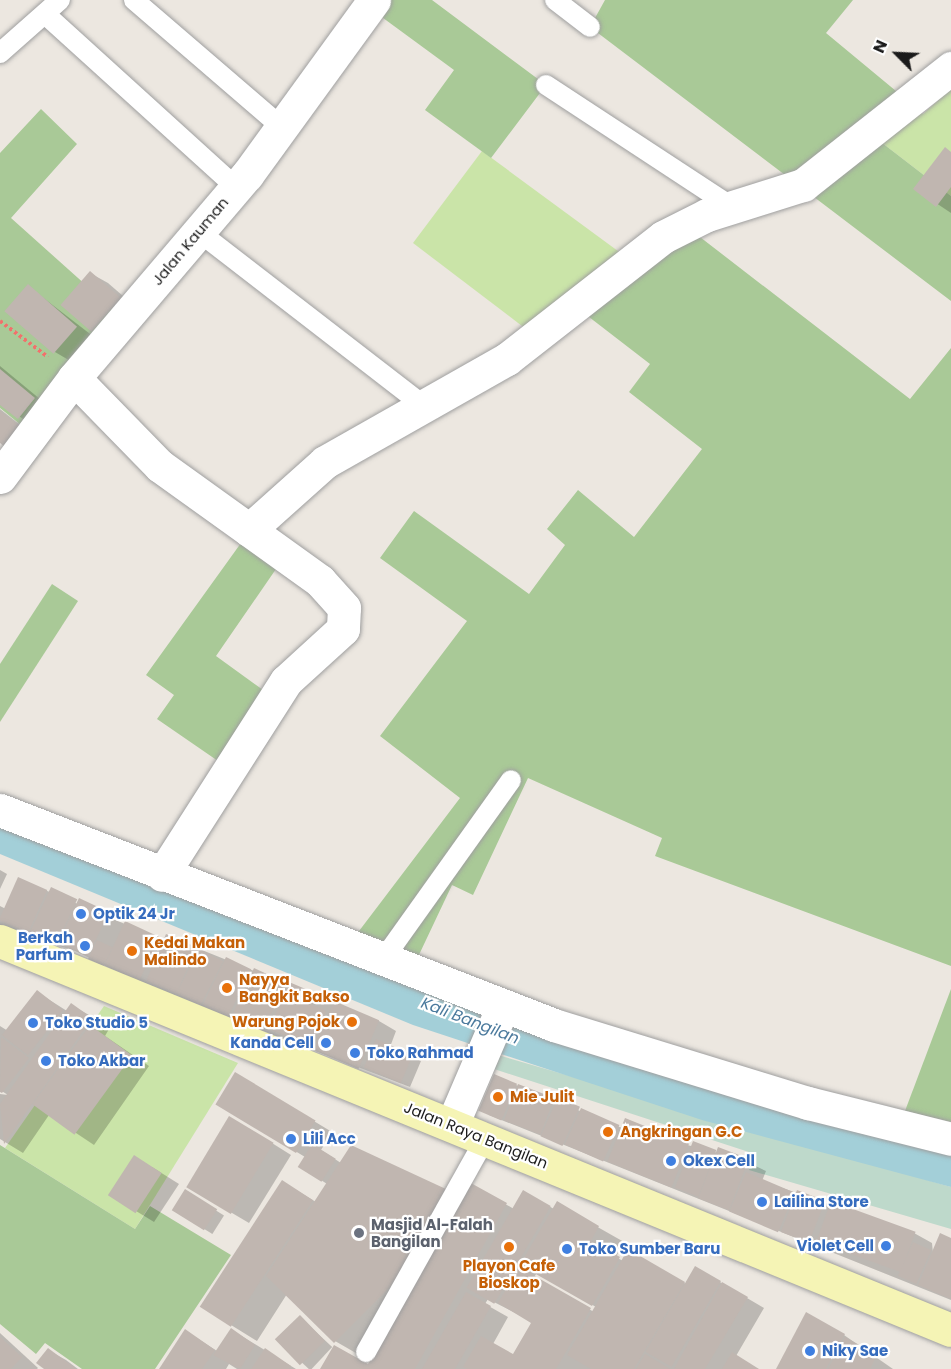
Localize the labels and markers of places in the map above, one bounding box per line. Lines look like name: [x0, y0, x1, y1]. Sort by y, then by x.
place label: Optik 24 Jr: [93, 905, 175, 923]
marker: Optik 24 Jr: [74, 907, 88, 921]
place label: Berkah Parfum: [16, 928, 73, 963]
place label: Kedai Makan Malindo: [144, 933, 245, 968]
marker: Berkah Parfum: [78, 939, 92, 953]
marker: Kedai Makan Malindo: [125, 944, 139, 958]
place label: Nayya Bangkit Bakso: [239, 970, 350, 1005]
marker: Nayya Bangkit Bakso: [220, 981, 234, 995]
place label: Warung Pojok: [232, 1013, 340, 1031]
place label: Toko Studio 5: [45, 1014, 148, 1032]
marker: Warung Pojok: [345, 1015, 359, 1029]
marker: Toko Studio 5: [26, 1016, 40, 1030]
place label: Kanda Cell: [230, 1034, 314, 1052]
marker: Kanda Cell: [319, 1036, 333, 1050]
place label: Toko Rahmad: [367, 1044, 474, 1062]
marker: Toko Rahmad: [348, 1046, 362, 1060]
place label: Toko Akbar: [58, 1052, 146, 1070]
marker: Toko Akbar: [39, 1054, 53, 1068]
place label: Mie Julit: [510, 1088, 574, 1106]
marker: Mie Julit: [491, 1090, 505, 1104]
place label: Angkringan G.C: [620, 1123, 742, 1141]
marker: Angkringan G.C: [601, 1125, 615, 1139]
place label: Lili Acc: [303, 1130, 356, 1148]
marker: Lili Acc: [284, 1132, 298, 1146]
place label: Okex Cell: [683, 1152, 755, 1170]
marker: Okex Cell: [664, 1154, 678, 1168]
place label: Lailina Store: [774, 1193, 869, 1211]
marker: Lailina Store: [755, 1195, 769, 1209]
place label: Masjid Al-Falah Bangilan: [371, 1215, 493, 1250]
marker: Masjid Al-Falah Bangilan: [352, 1226, 366, 1240]
place label: Violet Cell: [797, 1237, 874, 1255]
marker: Violet Cell: [879, 1239, 893, 1253]
marker: Playon Cafe Bioskop: [502, 1240, 516, 1254]
place label: Toko Sumber Baru: [579, 1240, 720, 1258]
marker: Toko Sumber Baru: [560, 1242, 574, 1256]
place label: Playon Cafe Bioskop: [463, 1256, 555, 1291]
place label: Niky Sae: [822, 1342, 888, 1360]
marker: Niky Sae: [803, 1344, 817, 1358]

